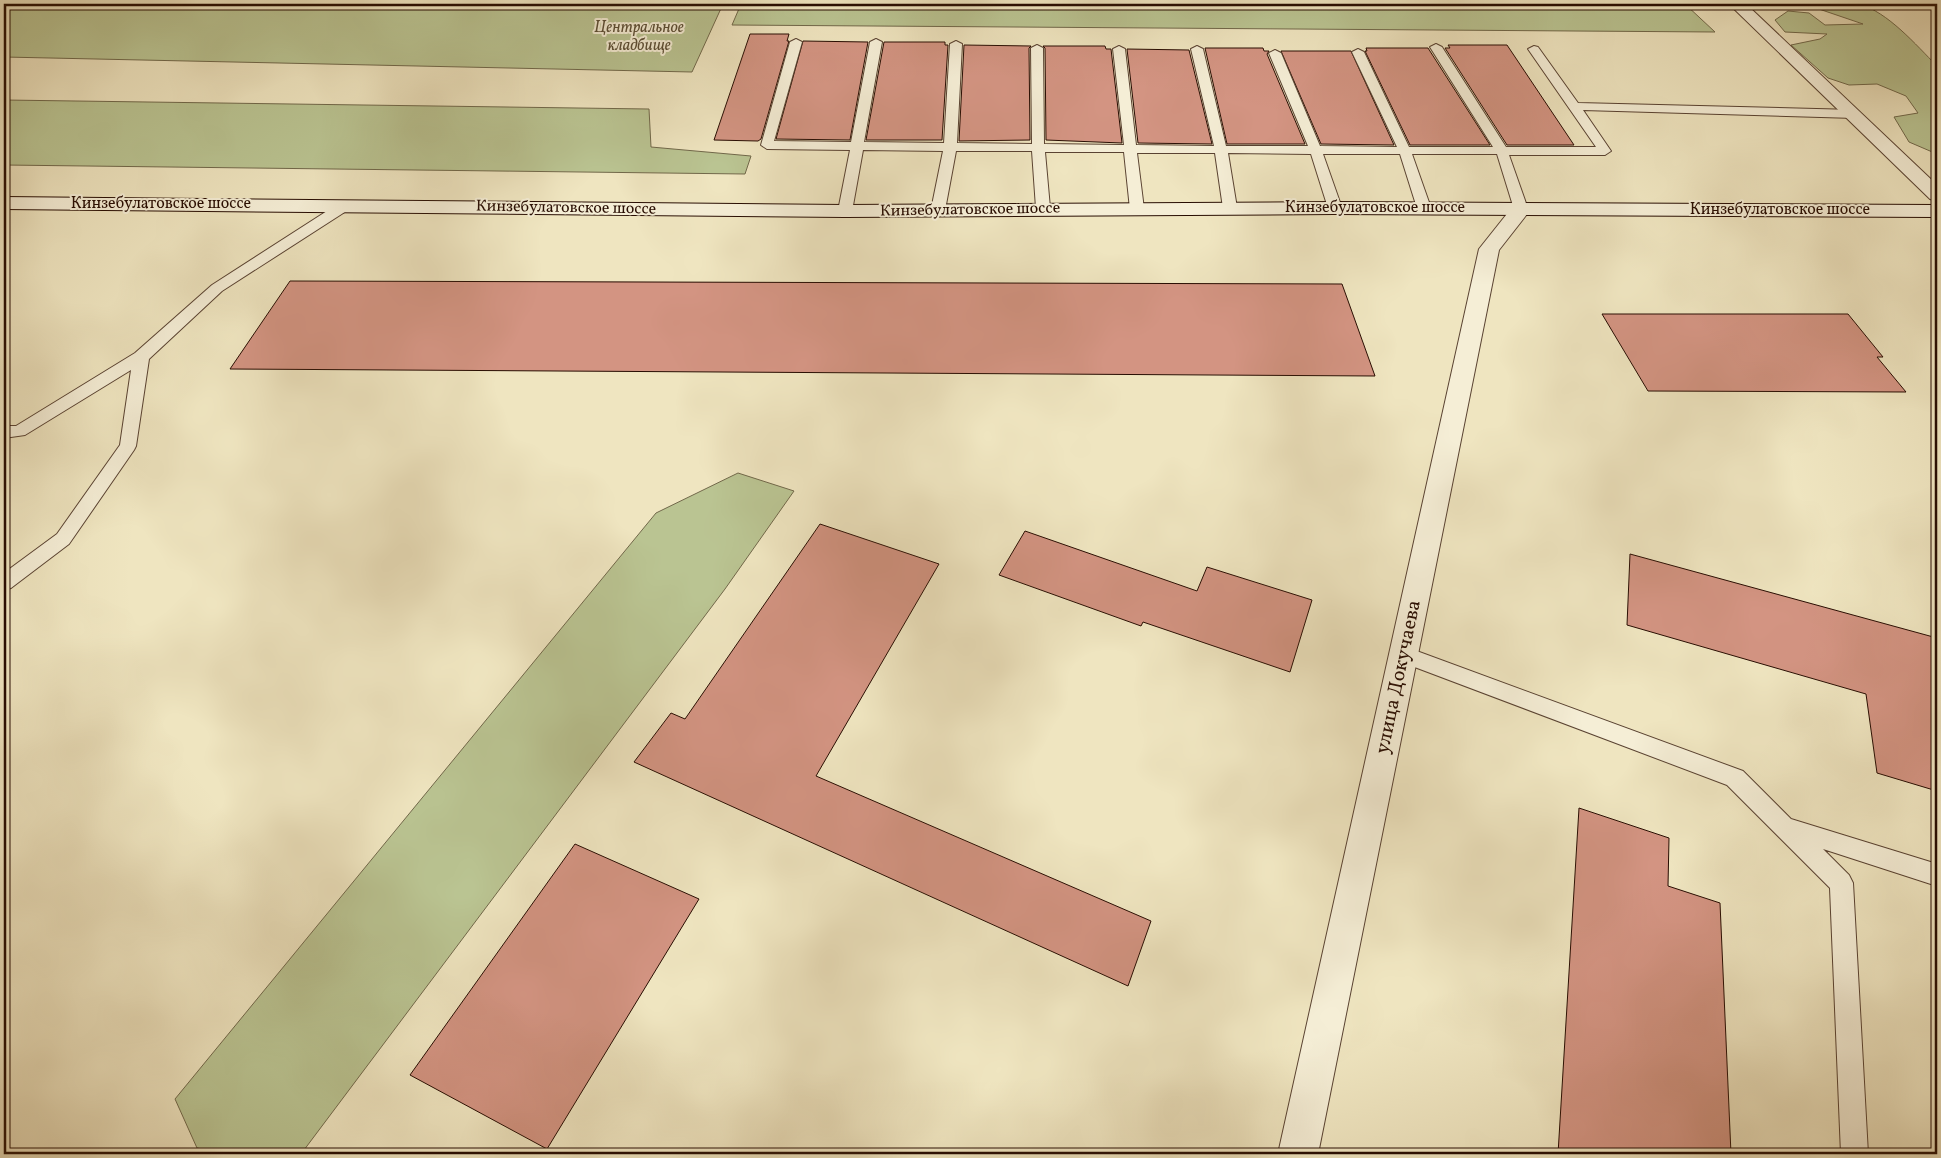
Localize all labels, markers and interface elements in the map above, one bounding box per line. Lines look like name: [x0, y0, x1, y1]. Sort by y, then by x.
park label: Центральное кладбище: [594, 17, 684, 57]
street label: Кинзебулатовское шоссе: [71, 193, 251, 215]
street label: Кинзебулатовское шоссе: [476, 195, 656, 221]
street label: Кинзебулатовское шоссе: [880, 197, 1060, 223]
street label: Кинзебулатовское шоссе: [1285, 197, 1465, 219]
street label: Кинзебулатовское шоссе: [1690, 199, 1870, 221]
street label: улица Докучаева: [1369, 597, 1429, 757]

